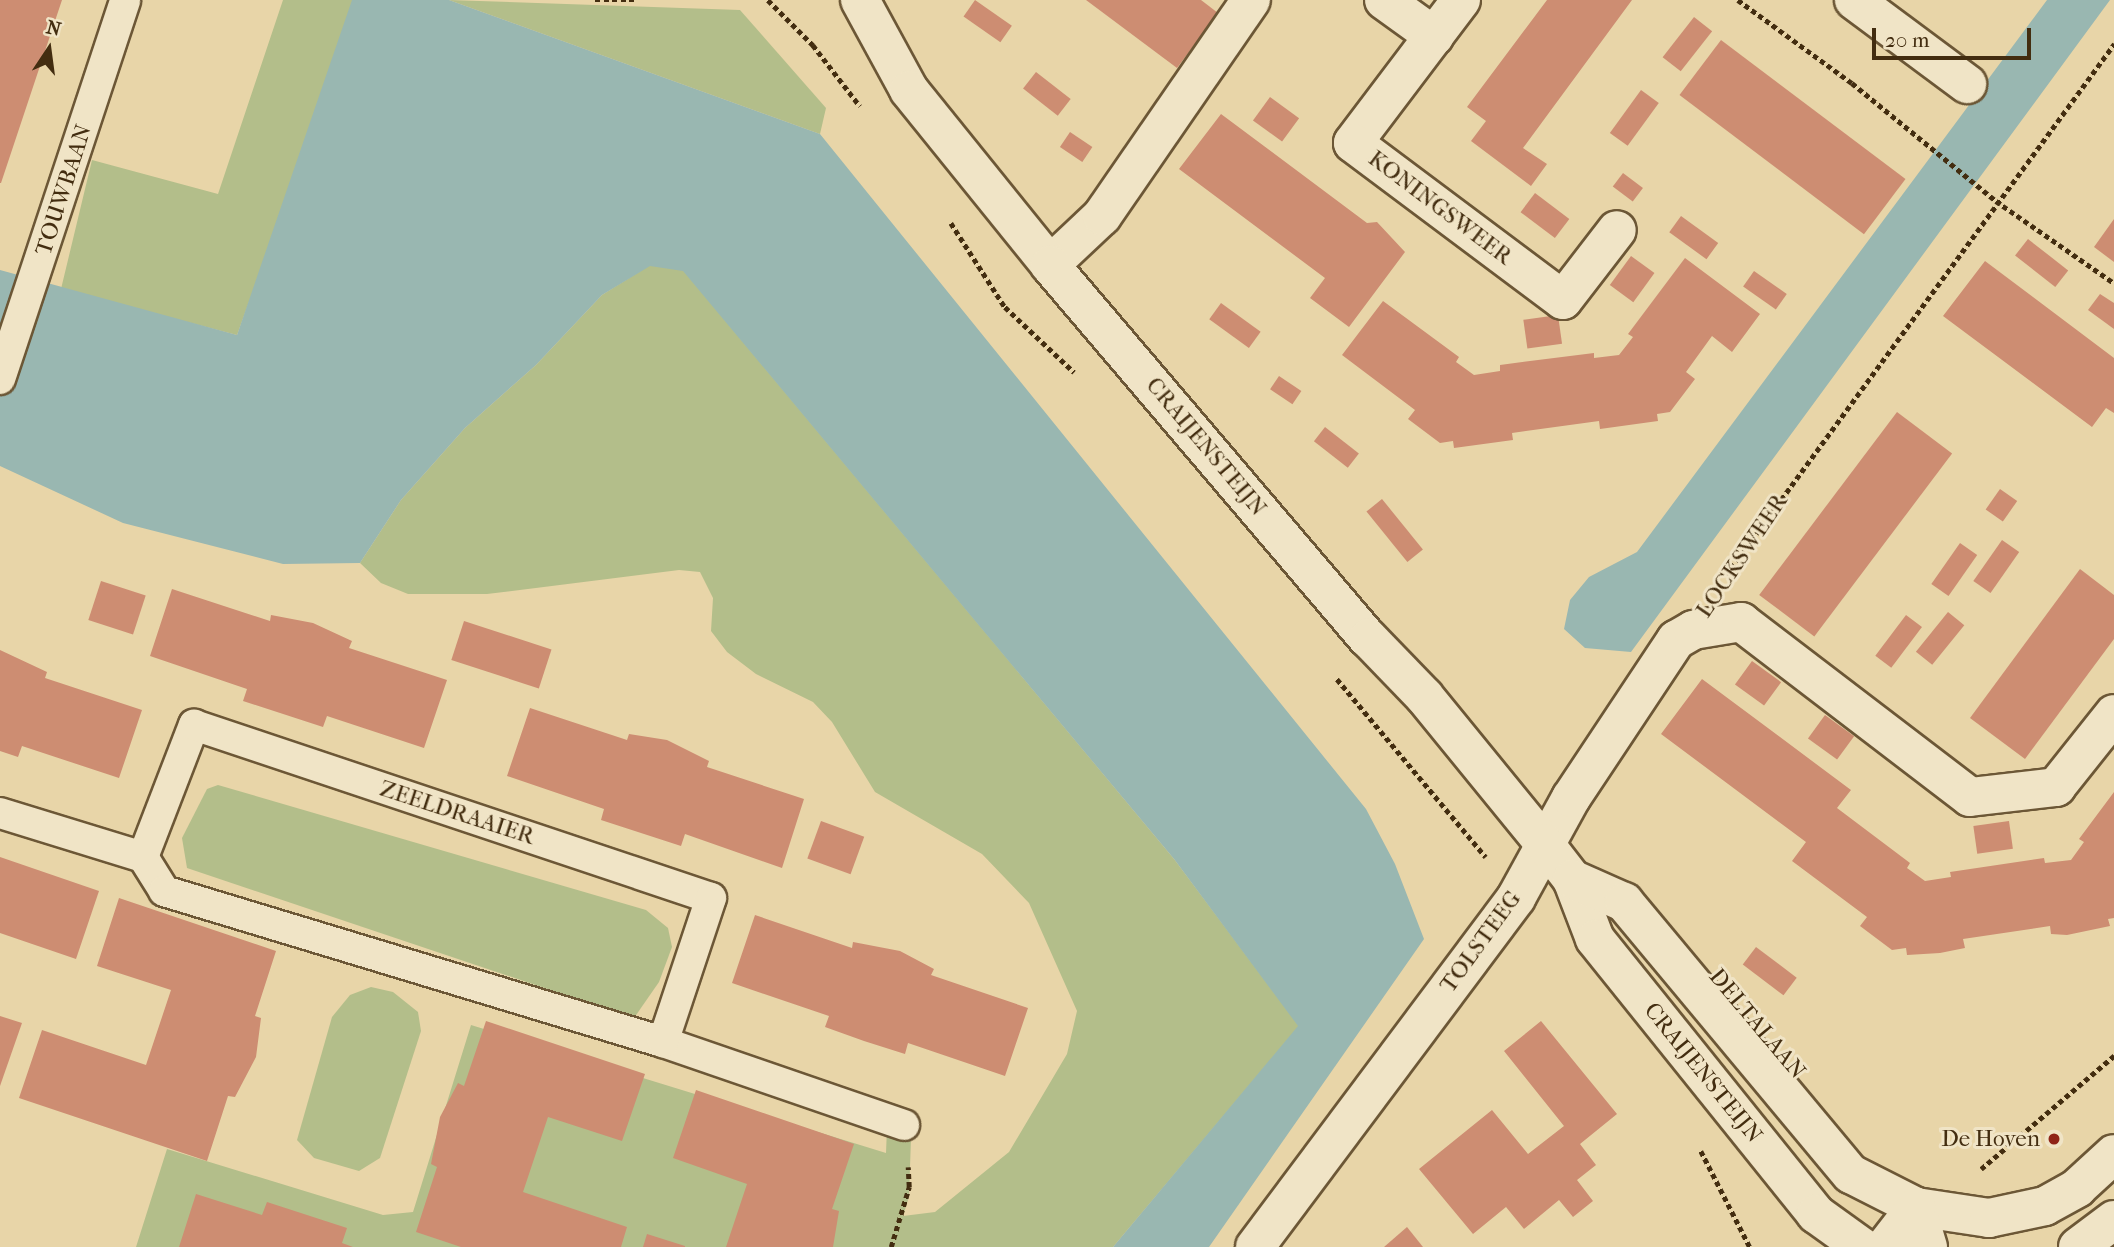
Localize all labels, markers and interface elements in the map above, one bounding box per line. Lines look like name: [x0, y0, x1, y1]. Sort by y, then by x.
north arrow: [14, 14, 84, 84]
scale bar: [1876, 14, 2035, 58]
text: N: [44, 16, 63, 41]
text: 20 m: [1885, 28, 1929, 52]
street label: TOUWBAAN: [30, 121, 98, 259]
street label: KONINGSWEER: [1363, 145, 1517, 271]
street label: CRAIJENSTEIJN: [1140, 372, 1272, 522]
street label: LOCKSWEER: [1690, 489, 1794, 623]
street label: ZEELDRAAIER: [376, 775, 538, 851]
street label: TOLSTEEG: [1435, 886, 1527, 998]
street label: DELTALAAN: [1703, 963, 1811, 1085]
street label: CRAIJENSTEIJN: [1638, 997, 1768, 1149]
place label: De Hoven: [1941, 1125, 2040, 1153]
marker: De Hoven: [2046, 1131, 2062, 1147]

